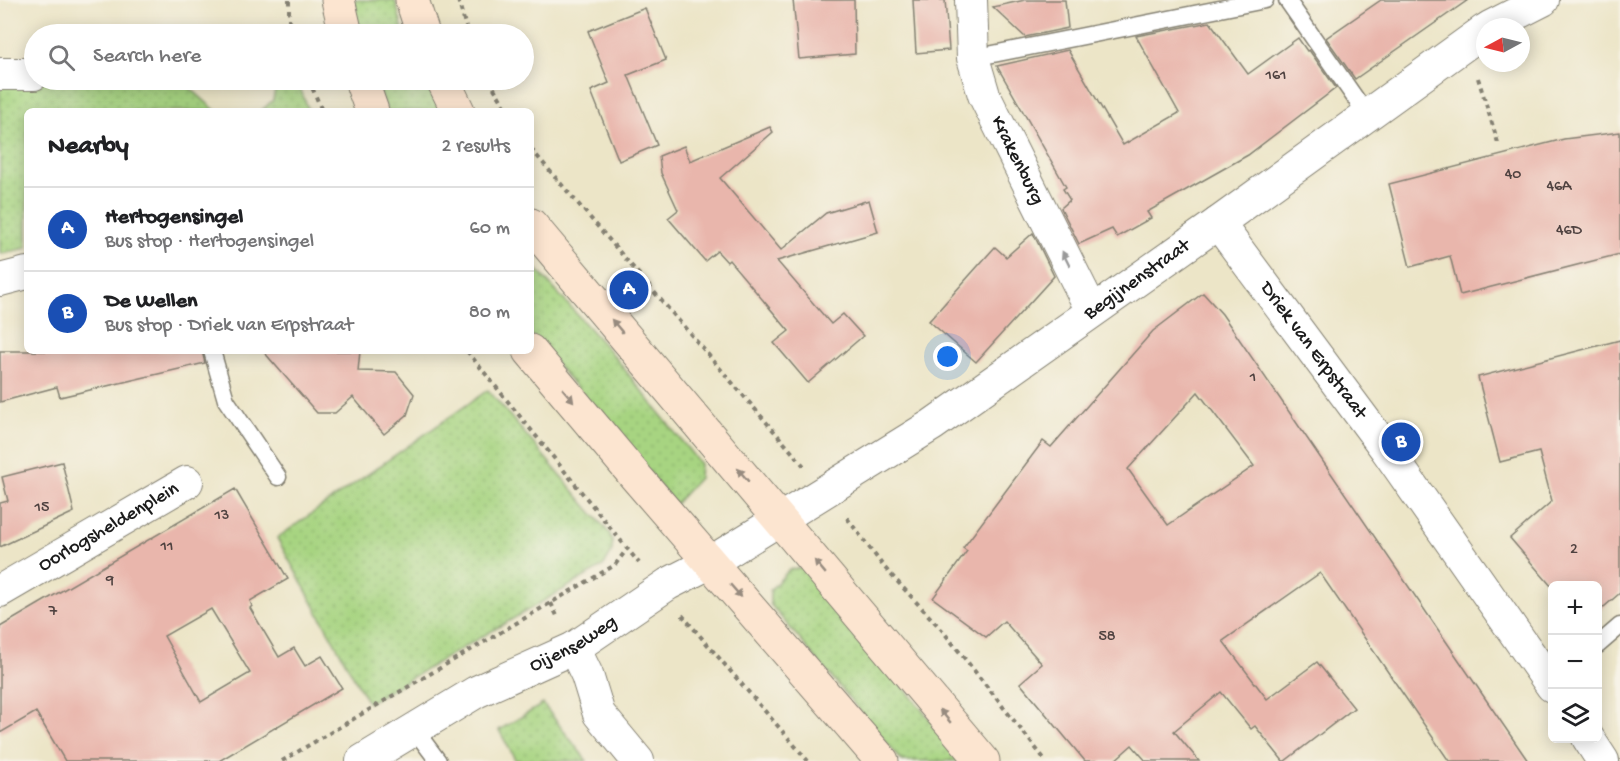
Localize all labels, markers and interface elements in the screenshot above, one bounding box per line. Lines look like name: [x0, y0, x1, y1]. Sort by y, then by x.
north arrow: [1476, 18, 1530, 72]
search box: [24, 24, 534, 90]
icon: search: [45, 41, 78, 74]
text: Search here: [93, 44, 201, 70]
house number: 161: [1264, 67, 1287, 86]
street label: Krakenburg: [985, 112, 1049, 209]
text: Nearby: [48, 132, 129, 163]
text: 2 results: [441, 136, 510, 159]
house number: 40: [1505, 166, 1521, 185]
house number: 46A: [1546, 178, 1573, 197]
text: Hertogensingel: [105, 205, 243, 231]
text: A: [62, 218, 73, 241]
text: 60 m: [470, 218, 510, 241]
house number: 46D: [1556, 222, 1583, 241]
text: Bus stop · Hertogensingel: [105, 231, 314, 254]
street label: Begijnenstraat: [1079, 234, 1196, 326]
one-way arrow: [1061, 250, 1070, 267]
pin: A: [610, 268, 648, 312]
street label: Driek van Erpstraat: [1253, 276, 1372, 425]
text: De Wellen: [105, 289, 197, 315]
text: B: [62, 302, 73, 325]
text: 80 m: [469, 302, 510, 325]
text: Bus stop · Driek van Erpstraat: [105, 315, 353, 338]
one-way arrow: [611, 319, 624, 334]
your location: [933, 342, 962, 371]
house number: 1: [1249, 369, 1256, 388]
one-way arrow: [562, 388, 574, 403]
pin: B: [1382, 420, 1420, 464]
one-way arrow: [736, 467, 749, 483]
street label: Oorlogsheldenplein: [35, 477, 184, 577]
house number: 15: [34, 499, 49, 518]
house number: 13: [214, 507, 229, 526]
house number: 11: [160, 538, 173, 557]
house number: 2: [1570, 541, 1578, 560]
one-way arrow: [814, 560, 827, 575]
house number: 9: [105, 572, 114, 591]
map controls: [1548, 581, 1602, 743]
button: +: [1548, 581, 1602, 635]
one-way arrow: [729, 583, 742, 598]
house number: 7: [48, 603, 58, 622]
street label: Oijenseweg: [526, 610, 622, 678]
house number: 58: [1098, 628, 1116, 647]
button: −: [1548, 635, 1602, 689]
button: layers: [1548, 689, 1602, 743]
one-way arrow: [939, 709, 952, 724]

